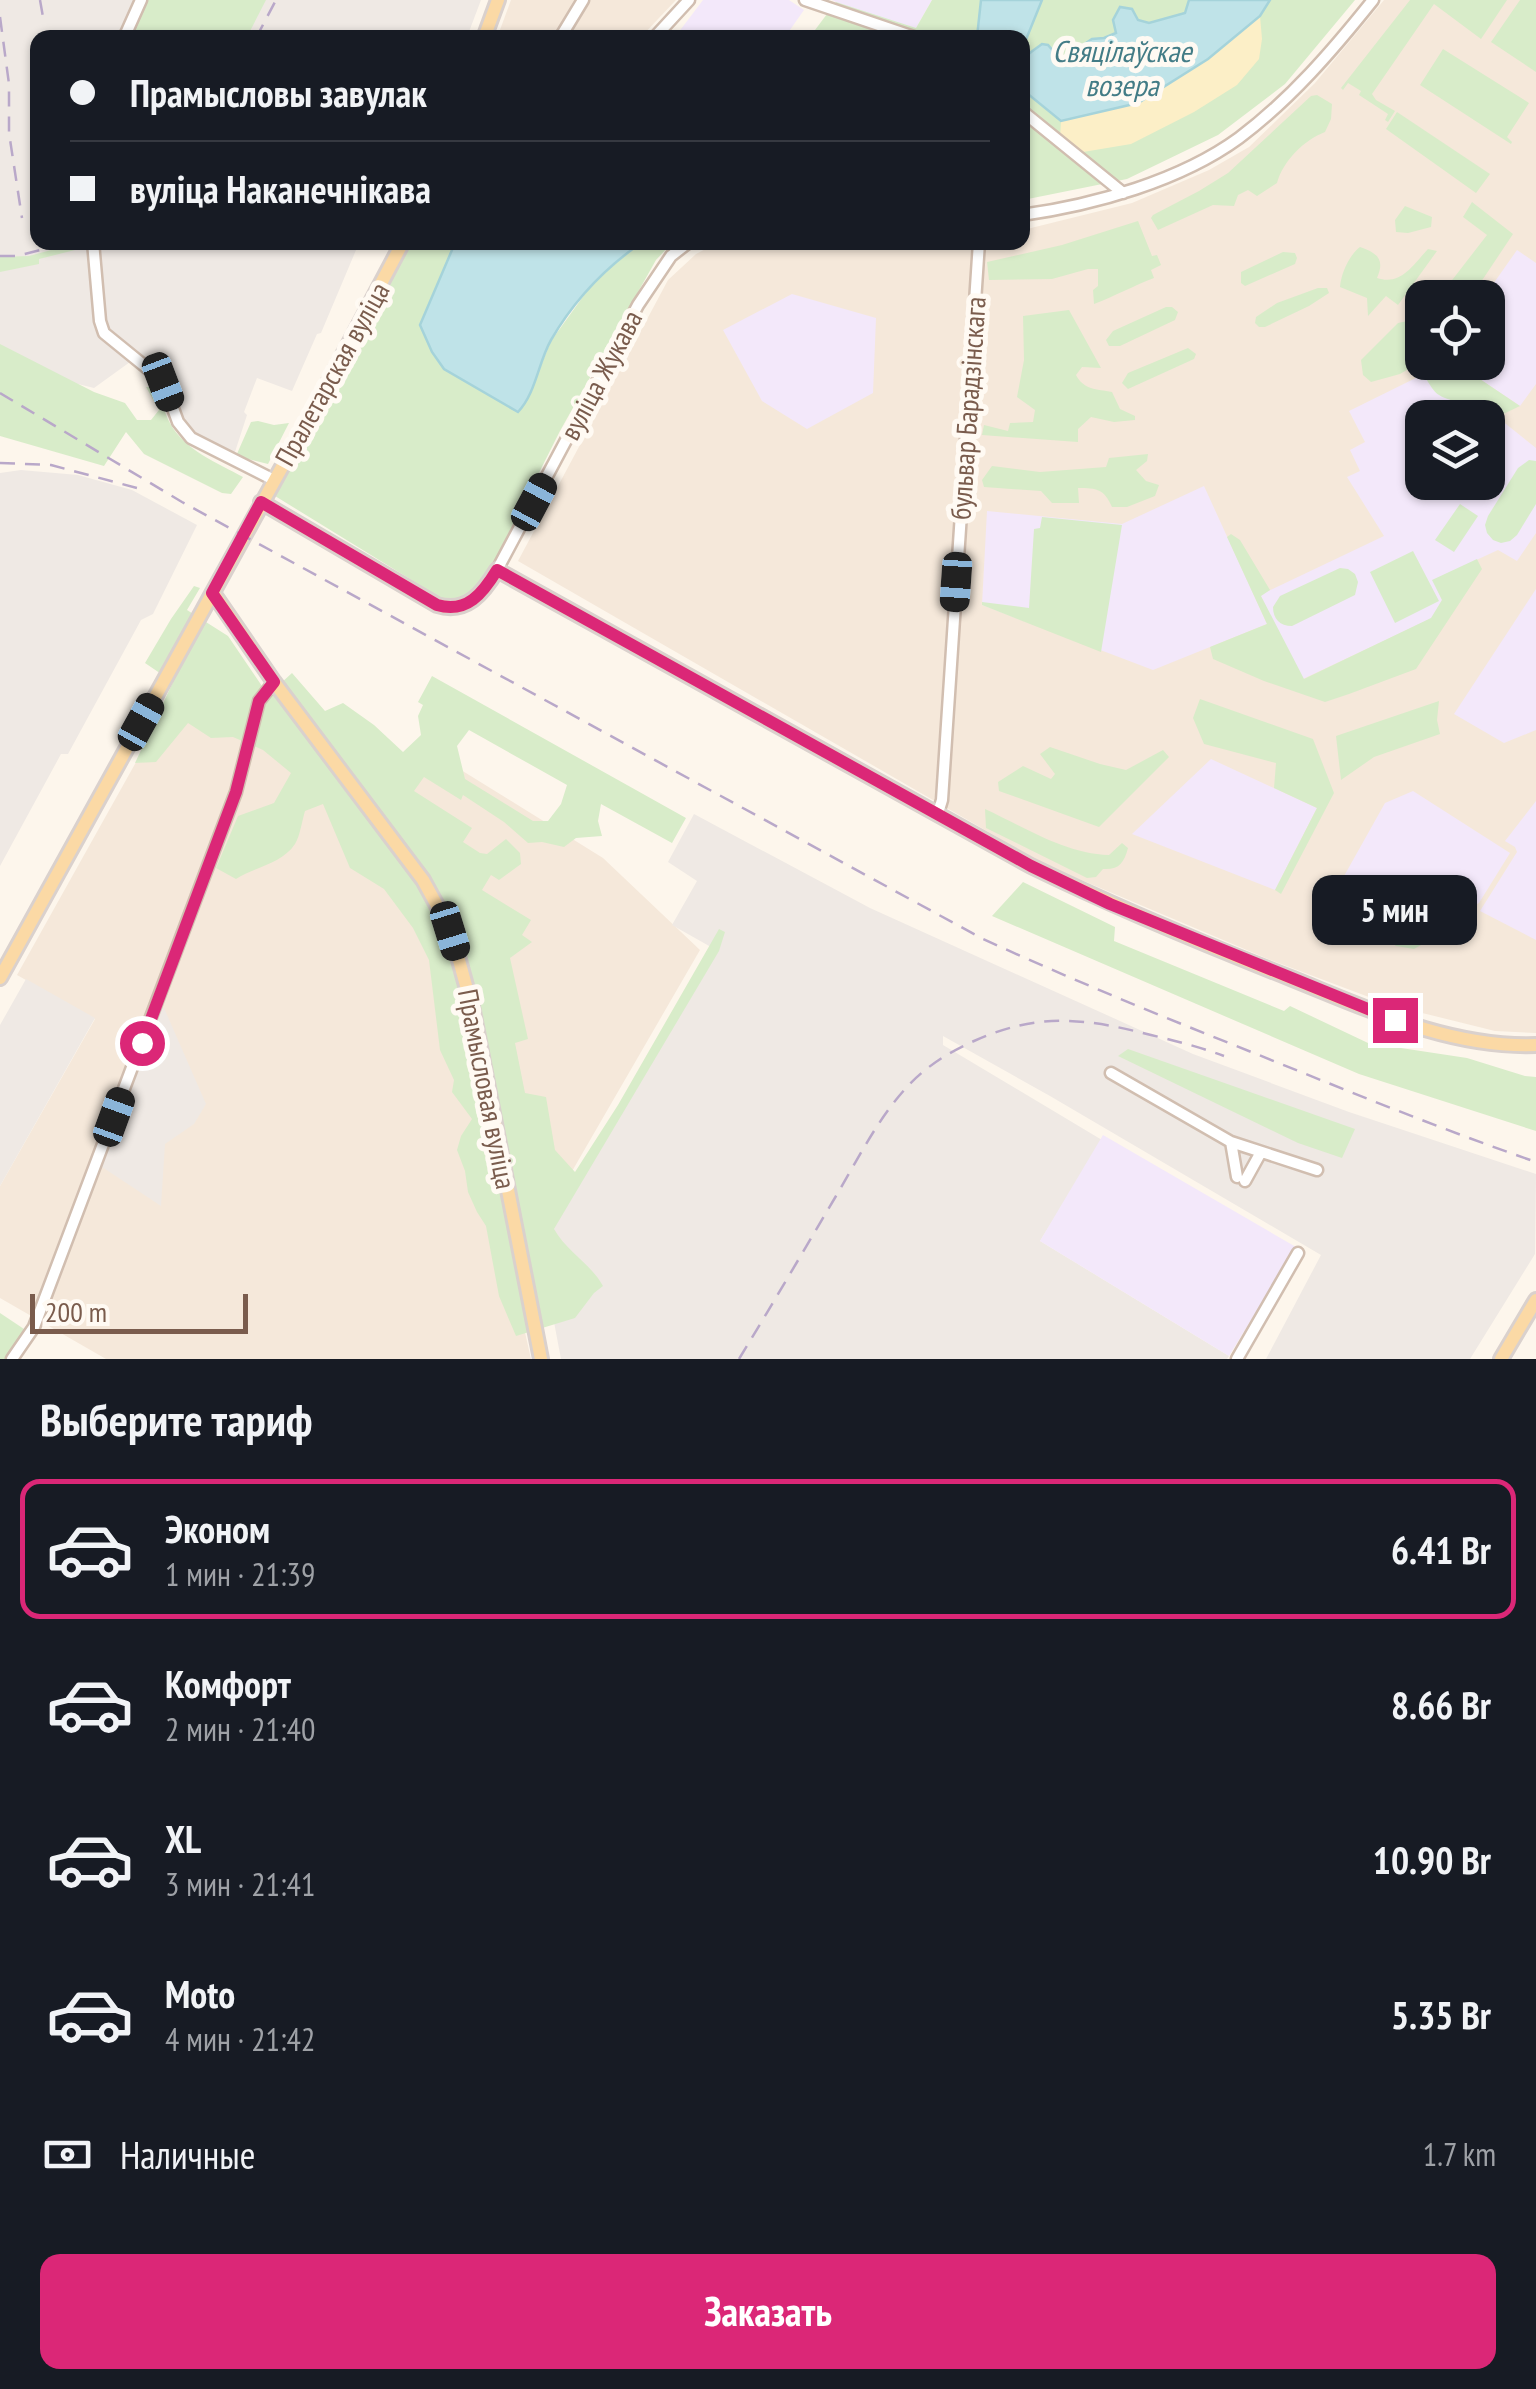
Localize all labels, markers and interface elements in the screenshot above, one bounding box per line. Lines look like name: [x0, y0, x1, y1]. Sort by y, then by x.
water label: Свяцілаўскае возера: [1052, 31, 1193, 104]
text: Прамысловы завулак: [130, 68, 427, 117]
text: вуліца Наканечнікава: [130, 164, 431, 213]
street label: Пралетарская вуліца: [266, 275, 397, 472]
map controls: [1405, 280, 1505, 500]
button: locate: [1405, 280, 1505, 380]
street label: бульвар Барадзінскага: [941, 295, 994, 521]
street label: вуліца Жукава: [551, 304, 650, 446]
car: [138, 349, 188, 415]
button: layers: [1405, 400, 1505, 500]
car: [507, 468, 561, 536]
car: [939, 551, 973, 613]
car: [113, 688, 169, 756]
callout: 5 мин: [1312, 875, 1478, 945]
text: 5 мин: [1360, 889, 1429, 931]
car: [427, 898, 473, 964]
street label: Прамысловая вуліца: [450, 986, 525, 1192]
route end: [1373, 998, 1418, 1043]
route start: [120, 1021, 165, 1066]
car: [90, 1084, 138, 1150]
scale bar: [30, 1289, 248, 1334]
text: 200 m: [45, 1293, 107, 1330]
text: Выберите тариф: [40, 1390, 312, 1448]
icon: car: [45, 1504, 135, 1594]
text: Эконом: [165, 1504, 270, 1553]
text: 6.41 Br: [1391, 1525, 1491, 1574]
text: 1 мин · 21:39: [165, 1553, 315, 1595]
icon: car: [45, 1659, 135, 1749]
text: Комфорт: [165, 1659, 291, 1708]
text: 8.66 Br: [1391, 1680, 1491, 1729]
text: 2 мин · 21:40: [165, 1708, 315, 1750]
icon: car: [45, 1814, 135, 1904]
text: XL: [165, 1814, 201, 1863]
text: 10.90 Br: [1373, 1835, 1491, 1884]
text: 3 мин · 21:41: [165, 1863, 315, 1905]
icon: car: [45, 1969, 135, 2059]
text: Moto: [165, 1969, 235, 2018]
text: 5.35 Br: [1391, 1990, 1491, 2039]
text: 4 мин · 21:42: [165, 2018, 315, 2060]
icon: cash: [40, 2127, 95, 2182]
text: Наличные: [120, 2130, 255, 2179]
text: 1.7 km: [1423, 2133, 1496, 2175]
button: Заказать: [40, 2254, 1496, 2369]

